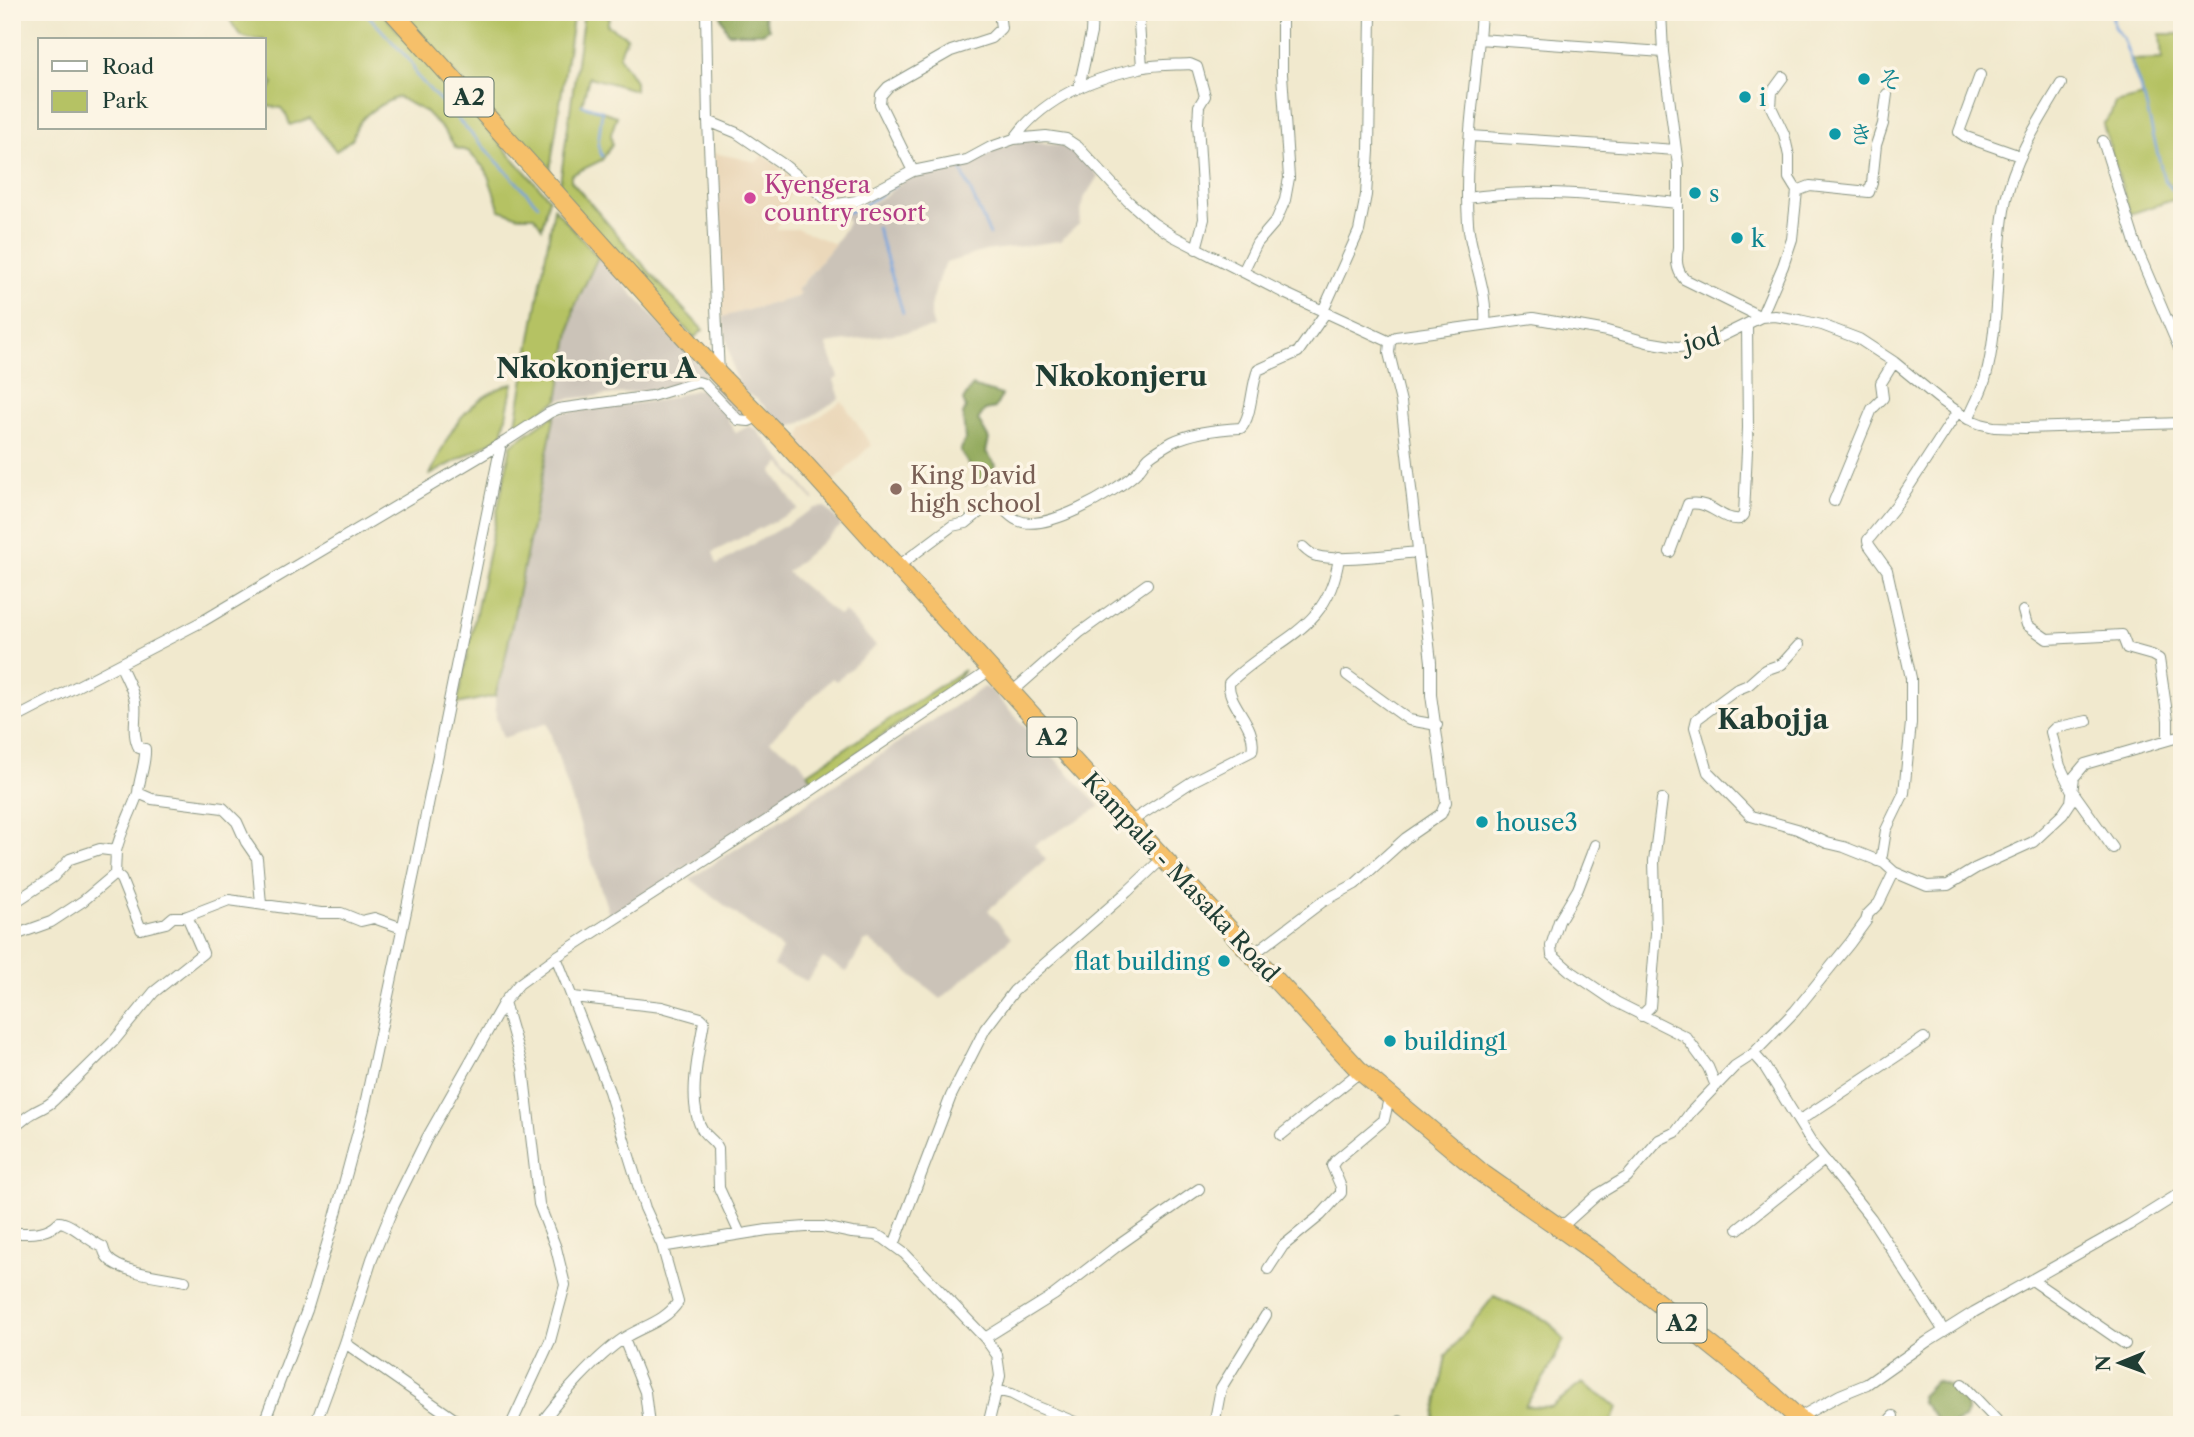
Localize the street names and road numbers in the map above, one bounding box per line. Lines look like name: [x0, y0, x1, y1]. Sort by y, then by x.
road number: A2: [444, 78, 494, 116]
street label: jod: [1677, 321, 1723, 359]
road number: A2: [1028, 718, 1076, 757]
street label: Kampala - Masaka Road: [1076, 766, 1286, 988]
road number: A2: [1658, 1304, 1706, 1342]

